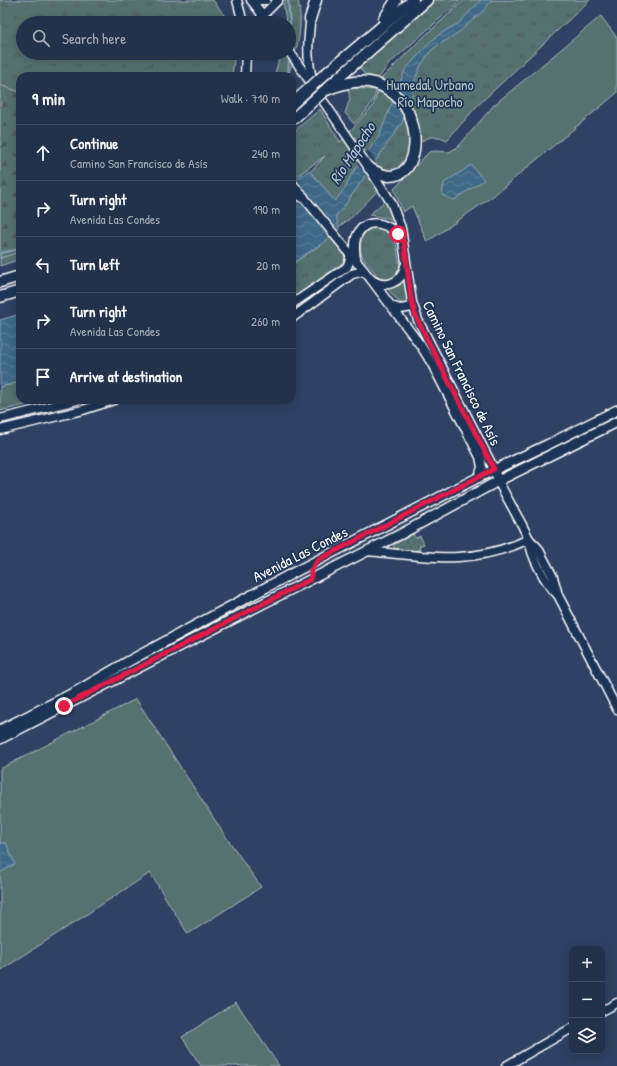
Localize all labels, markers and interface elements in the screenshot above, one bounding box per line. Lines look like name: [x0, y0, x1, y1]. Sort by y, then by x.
search box: [16, 16, 296, 60]
icon: search: [30, 27, 52, 49]
text: Search here: [62, 28, 126, 49]
park label: Humedal Urbano Río Mapocho: [386, 74, 474, 112]
text: 9 min: [32, 87, 65, 110]
text: Walk · 710 m: [221, 89, 280, 107]
water label: Río Mapocho: [324, 117, 381, 188]
text: Continue: [70, 133, 118, 154]
icon: ahead: [32, 142, 54, 164]
text: 240 m: [251, 144, 280, 162]
text: Camino San Francisco de Asís: [70, 154, 208, 172]
text: Turn right: [70, 189, 126, 210]
icon: right: [32, 198, 54, 220]
text: 190 m: [253, 200, 280, 218]
text: Avenida Las Condes: [70, 210, 160, 228]
route start: [389, 225, 407, 243]
icon: left: [32, 254, 54, 276]
text: Turn left: [70, 254, 120, 275]
text: 20 m: [256, 256, 280, 274]
street label: Camino San Francisco de Asís: [418, 297, 506, 449]
text: Turn right: [70, 301, 126, 322]
icon: right: [32, 310, 54, 332]
text: 260 m: [251, 312, 280, 330]
text: Avenida Las Condes: [70, 322, 160, 340]
icon: arrive: [32, 366, 54, 388]
text: Arrive at destination: [70, 366, 182, 387]
street label: Avenida Las Condes: [249, 521, 351, 587]
route end: [55, 697, 73, 715]
map controls: [569, 946, 605, 1054]
button: +: [569, 946, 605, 982]
button: −: [569, 982, 605, 1018]
button: layers: [569, 1018, 605, 1054]

